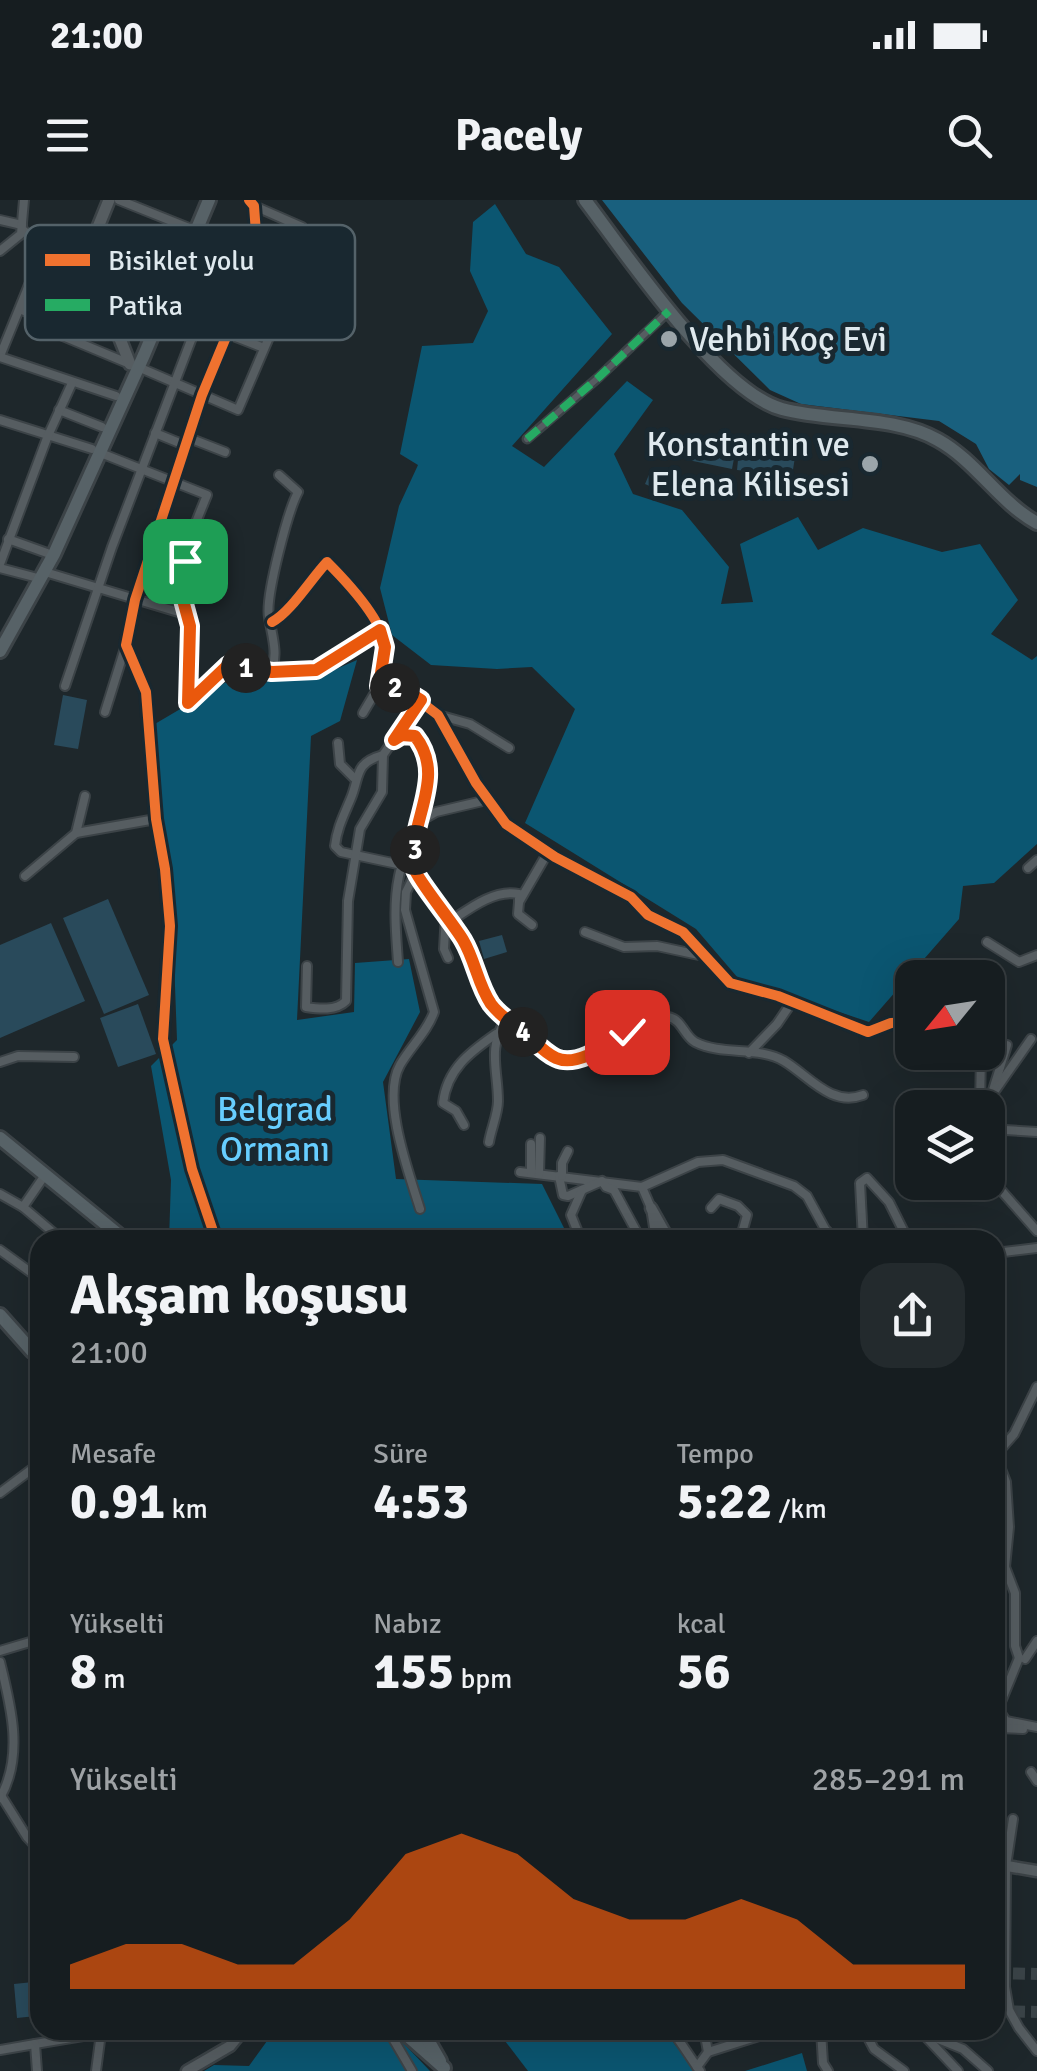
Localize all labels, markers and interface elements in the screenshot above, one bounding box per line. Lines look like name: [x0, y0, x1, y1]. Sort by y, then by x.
text: 21:00: [50, 12, 143, 59]
icon: menu: [40, 108, 95, 163]
text: Pacely: [455, 108, 582, 163]
icon: search: [942, 108, 997, 163]
legend: [25, 225, 355, 340]
text: Bisiklet yolu: [108, 244, 255, 278]
text: Patika: [108, 289, 183, 323]
place label: Vehbi Koç Evi: [689, 318, 887, 361]
marker: Vehbi Koç Evi: [658, 328, 680, 350]
place label: Konstantin ve Elena Kilisesi: [646, 423, 850, 506]
marker: Konstantin ve Elena Kilisesi: [859, 453, 881, 475]
pin: [143, 519, 228, 604]
icon: arrive: [158, 534, 213, 589]
pin: 1: [221, 643, 271, 693]
text: 1: [238, 651, 254, 685]
pin: 2: [370, 663, 420, 713]
text: 2: [387, 671, 403, 705]
pin: 3: [390, 825, 440, 875]
text: 3: [407, 833, 423, 867]
north arrow: [895, 960, 1005, 1070]
map controls: [895, 960, 1005, 1200]
pin: [585, 990, 670, 1075]
icon: check: [600, 1005, 655, 1060]
pin: 4: [498, 1007, 548, 1057]
text: 4: [515, 1015, 531, 1049]
park label: Belgrad Ormanı: [217, 1088, 333, 1171]
button: layers: [895, 1090, 1005, 1200]
text: Akşam koşusu: [70, 1261, 409, 1329]
button: share: [860, 1263, 965, 1368]
text: 21:00: [70, 1333, 148, 1372]
text: Mesafe: [70, 1437, 156, 1471]
text: Süre: [373, 1437, 428, 1471]
text: Tempo: [677, 1437, 754, 1471]
text: 0.91: [70, 1471, 165, 1533]
text: 4:53: [373, 1471, 469, 1533]
text: 5:22: [677, 1471, 772, 1533]
text: km: [165, 1492, 208, 1526]
text: /km: [772, 1492, 827, 1526]
text: Yükselti: [70, 1607, 164, 1641]
text: Nabız: [373, 1607, 441, 1641]
text: kcal: [677, 1607, 726, 1641]
text: 8: [70, 1641, 97, 1703]
text: 155: [373, 1641, 454, 1703]
text: 56: [677, 1641, 731, 1703]
text: m: [97, 1662, 126, 1696]
text: bpm: [454, 1662, 512, 1696]
text: Yükselti: [70, 1760, 178, 1799]
text: 285–291 m: [812, 1760, 965, 1799]

